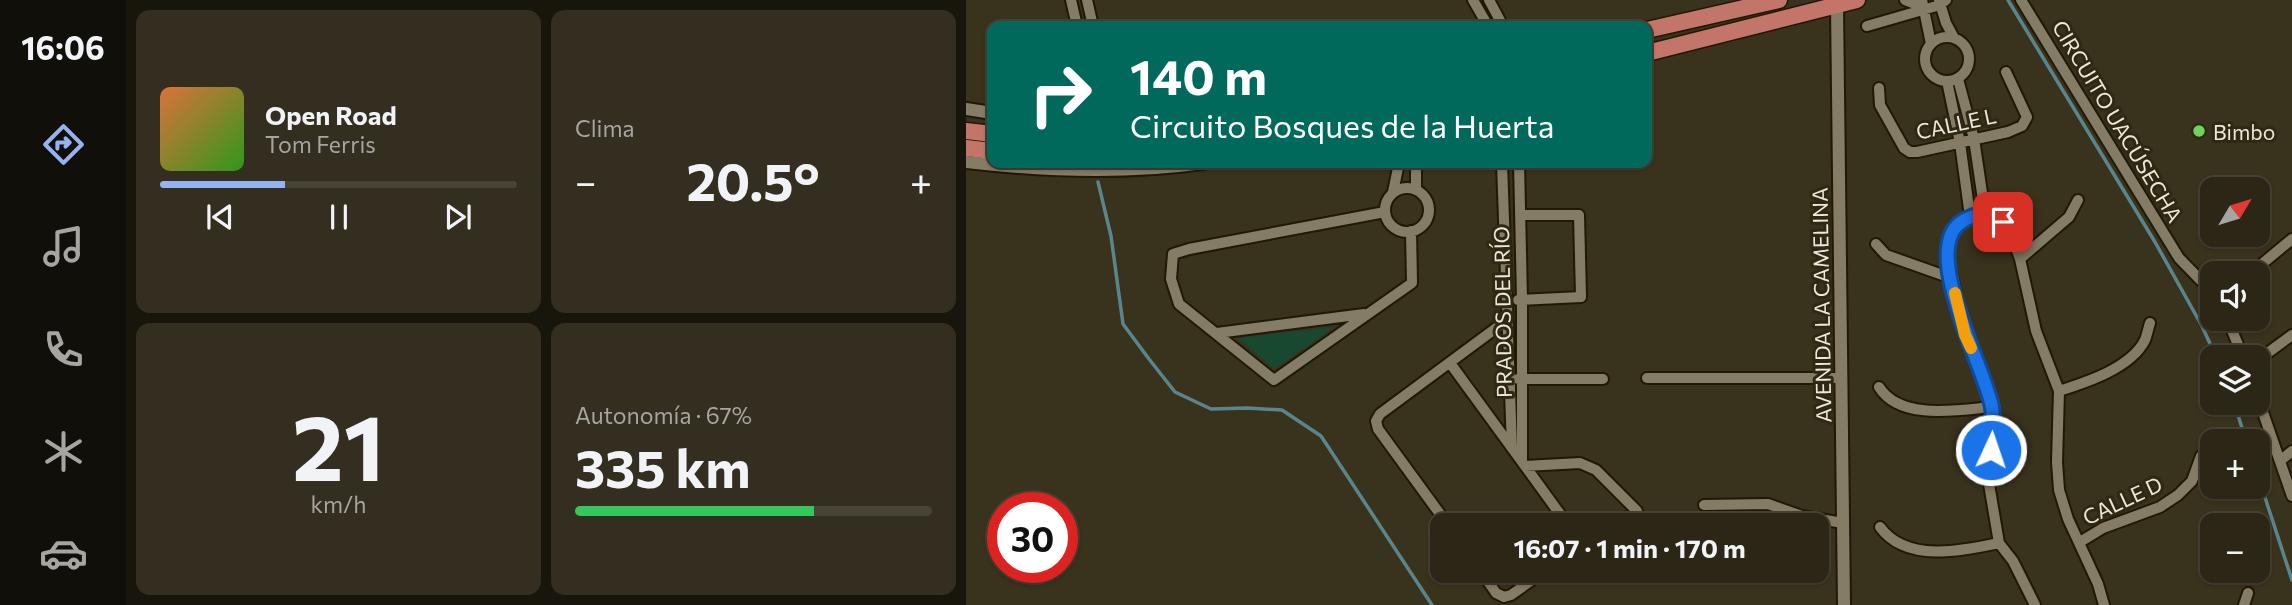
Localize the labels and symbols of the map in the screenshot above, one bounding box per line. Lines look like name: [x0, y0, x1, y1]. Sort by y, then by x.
street label: CIRCUITO UACÚSECHA: [2048, 15, 2188, 227]
street label: CALLE L: [1914, 102, 1998, 144]
place label: Bimbo: [2213, 119, 2275, 144]
marker: Bimbo: [2191, 123, 2207, 139]
north arrow: [2200, 177, 2270, 247]
street label: AVENIDA LA CAMELINA: [1806, 187, 1836, 423]
pin: [1973, 192, 2033, 252]
street label: PRADOS DEL RÍO: [1488, 226, 1516, 398]
position arrow: [1954, 413, 2028, 487]
street label: CALLE D: [2078, 471, 2166, 529]
speed limit sign: 30: [987, 492, 1078, 583]

